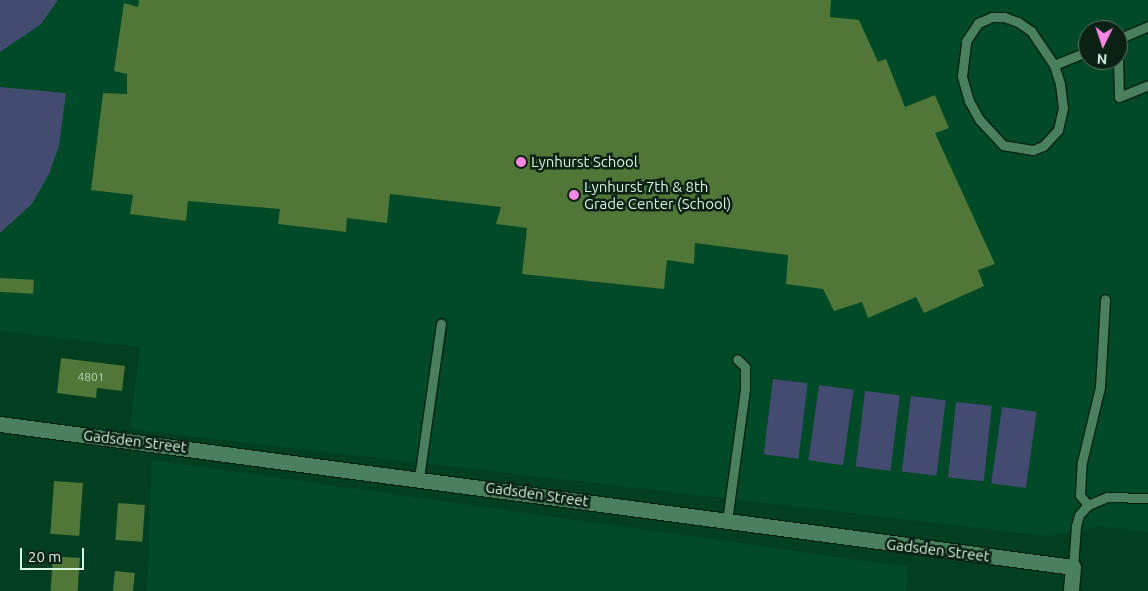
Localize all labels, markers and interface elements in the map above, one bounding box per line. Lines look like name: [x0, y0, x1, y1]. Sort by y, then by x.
north arrow: [1078, 20, 1128, 70]
text: N: [1096, 51, 1108, 67]
place label: Lynhurst School: [531, 153, 638, 171]
marker: Lynhurst School: [515, 156, 527, 168]
place label: Lynhurst 7th & 8th Grade Center (School): [584, 177, 731, 212]
marker: Lynhurst 7th & 8th Grade Center (School): [568, 189, 580, 201]
house number: 4801: [77, 370, 105, 384]
street label: Gadsden Street: [82, 426, 188, 456]
street label: Gadsden Street: [484, 478, 590, 510]
street label: Gadsden Street: [885, 535, 991, 565]
scale bar: [22, 538, 86, 570]
text: 20 m: [28, 548, 61, 565]

